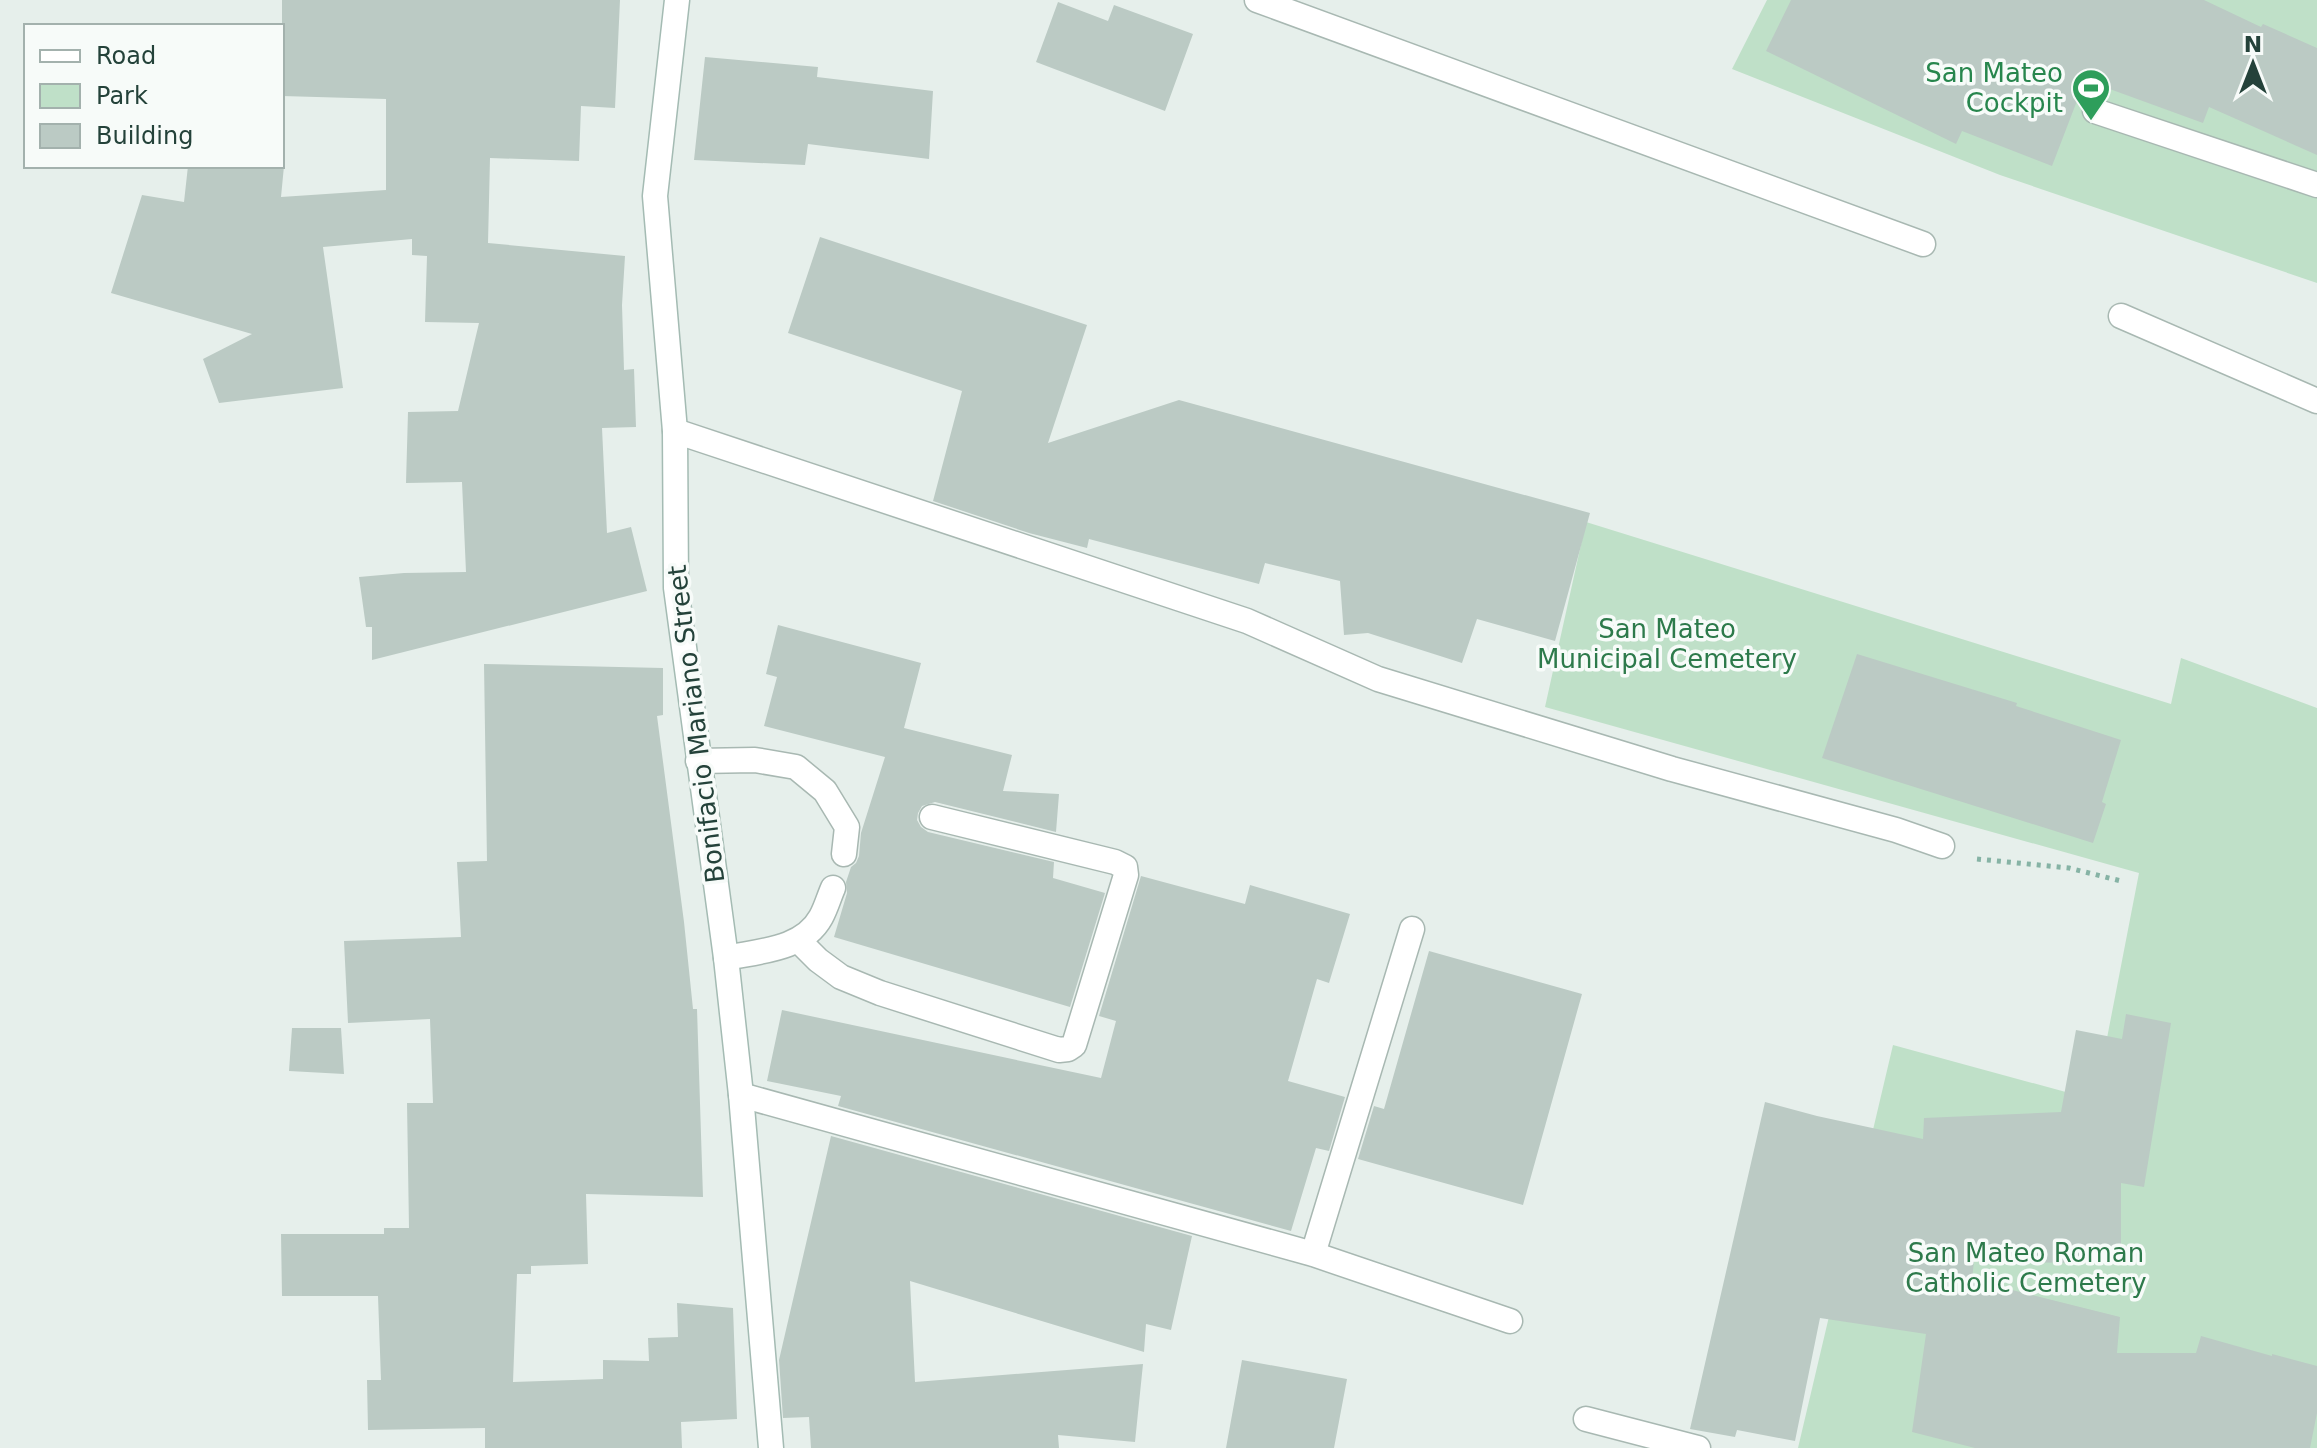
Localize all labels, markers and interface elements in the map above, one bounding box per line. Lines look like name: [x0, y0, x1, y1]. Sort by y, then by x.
legend: [24, 24, 284, 168]
north arrow: [2213, 24, 2293, 104]
text: N: [2244, 32, 2262, 57]
text: Road: [96, 42, 156, 70]
place label: San Mateo Cockpit: [1925, 58, 2063, 118]
sports icon: San Mateo Cockpit: [2070, 67, 2112, 122]
text: Park: [96, 82, 148, 110]
text: Building: [96, 122, 193, 150]
street label: Bonifacio Mariano Street: [662, 563, 730, 885]
park label: San Mateo Municipal Cemetery: [1537, 614, 1797, 674]
park label: San Mateo Roman Catholic Cemetery: [1905, 1238, 2147, 1298]

